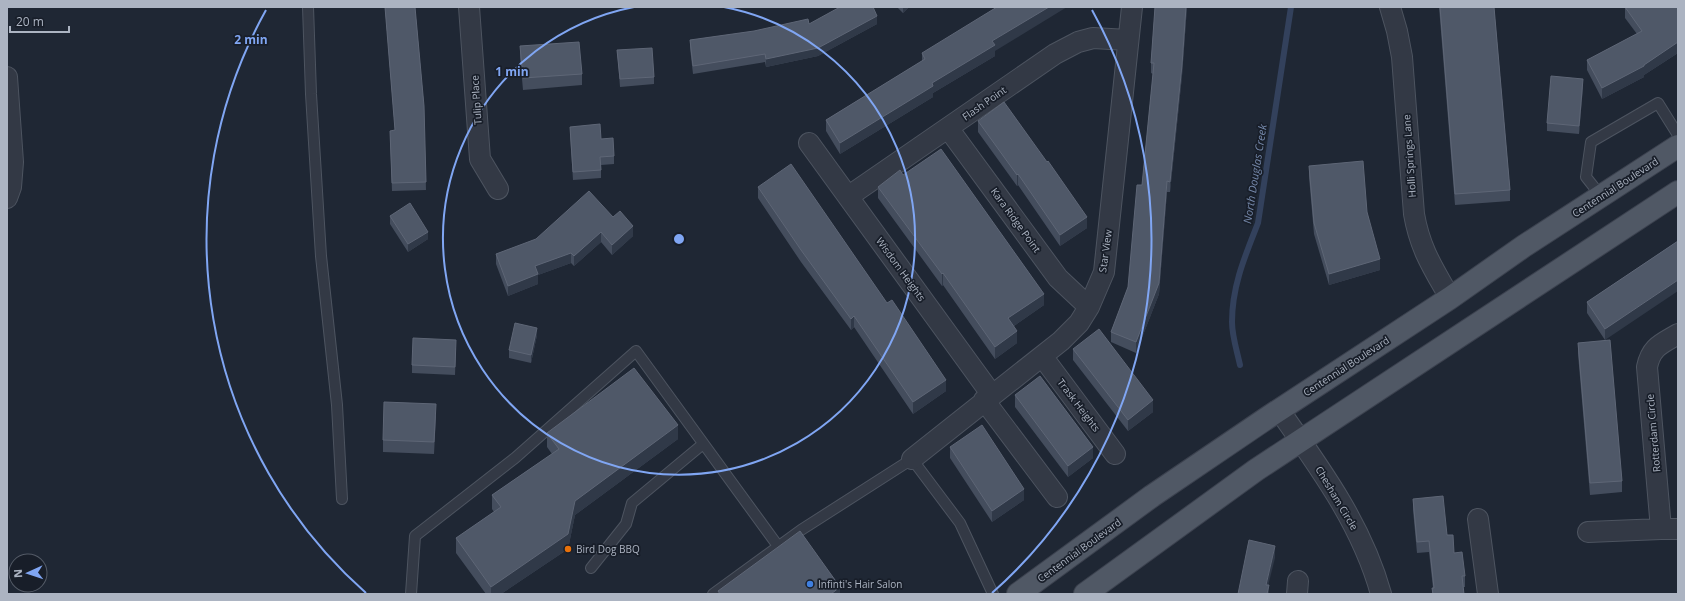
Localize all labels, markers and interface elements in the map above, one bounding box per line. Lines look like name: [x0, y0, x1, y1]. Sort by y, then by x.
scale bar: [10, 8, 69, 34]
text: 20 m: [16, 13, 44, 30]
text: 2 min: [234, 31, 268, 48]
text: 1 min: [495, 63, 529, 80]
street label: Tulip Place: [467, 74, 485, 125]
street label: Flash Point: [959, 82, 1009, 123]
street label: Holli Springs Lane: [1399, 114, 1419, 198]
water label: North Douglas Creek: [1239, 123, 1270, 225]
street label: Centennial Boulevard: [1569, 154, 1661, 220]
street label: Kara Ridge Point: [988, 185, 1044, 255]
street label: Star View: [1095, 228, 1115, 273]
centre of rings: [672, 232, 686, 246]
street label: Wisdom Heights: [873, 234, 929, 304]
street label: Centennial Boulevard: [1300, 333, 1392, 399]
street label: Trask Heights: [1054, 376, 1104, 435]
street label: Rotterdam Circle: [1643, 393, 1663, 473]
street label: Chesham Circle: [1312, 463, 1362, 533]
street label: Centennial Boulevard: [1034, 515, 1124, 585]
place label: Bird Dog BBQ: [576, 542, 640, 556]
marker: Bird Dog BBQ: [563, 544, 573, 554]
north arrow: [8, 553, 48, 593]
text: N: [10, 569, 25, 578]
place label: Infinti's Hair Salon: [818, 577, 902, 591]
marker: Infinti's Hair Salon: [805, 579, 815, 589]

